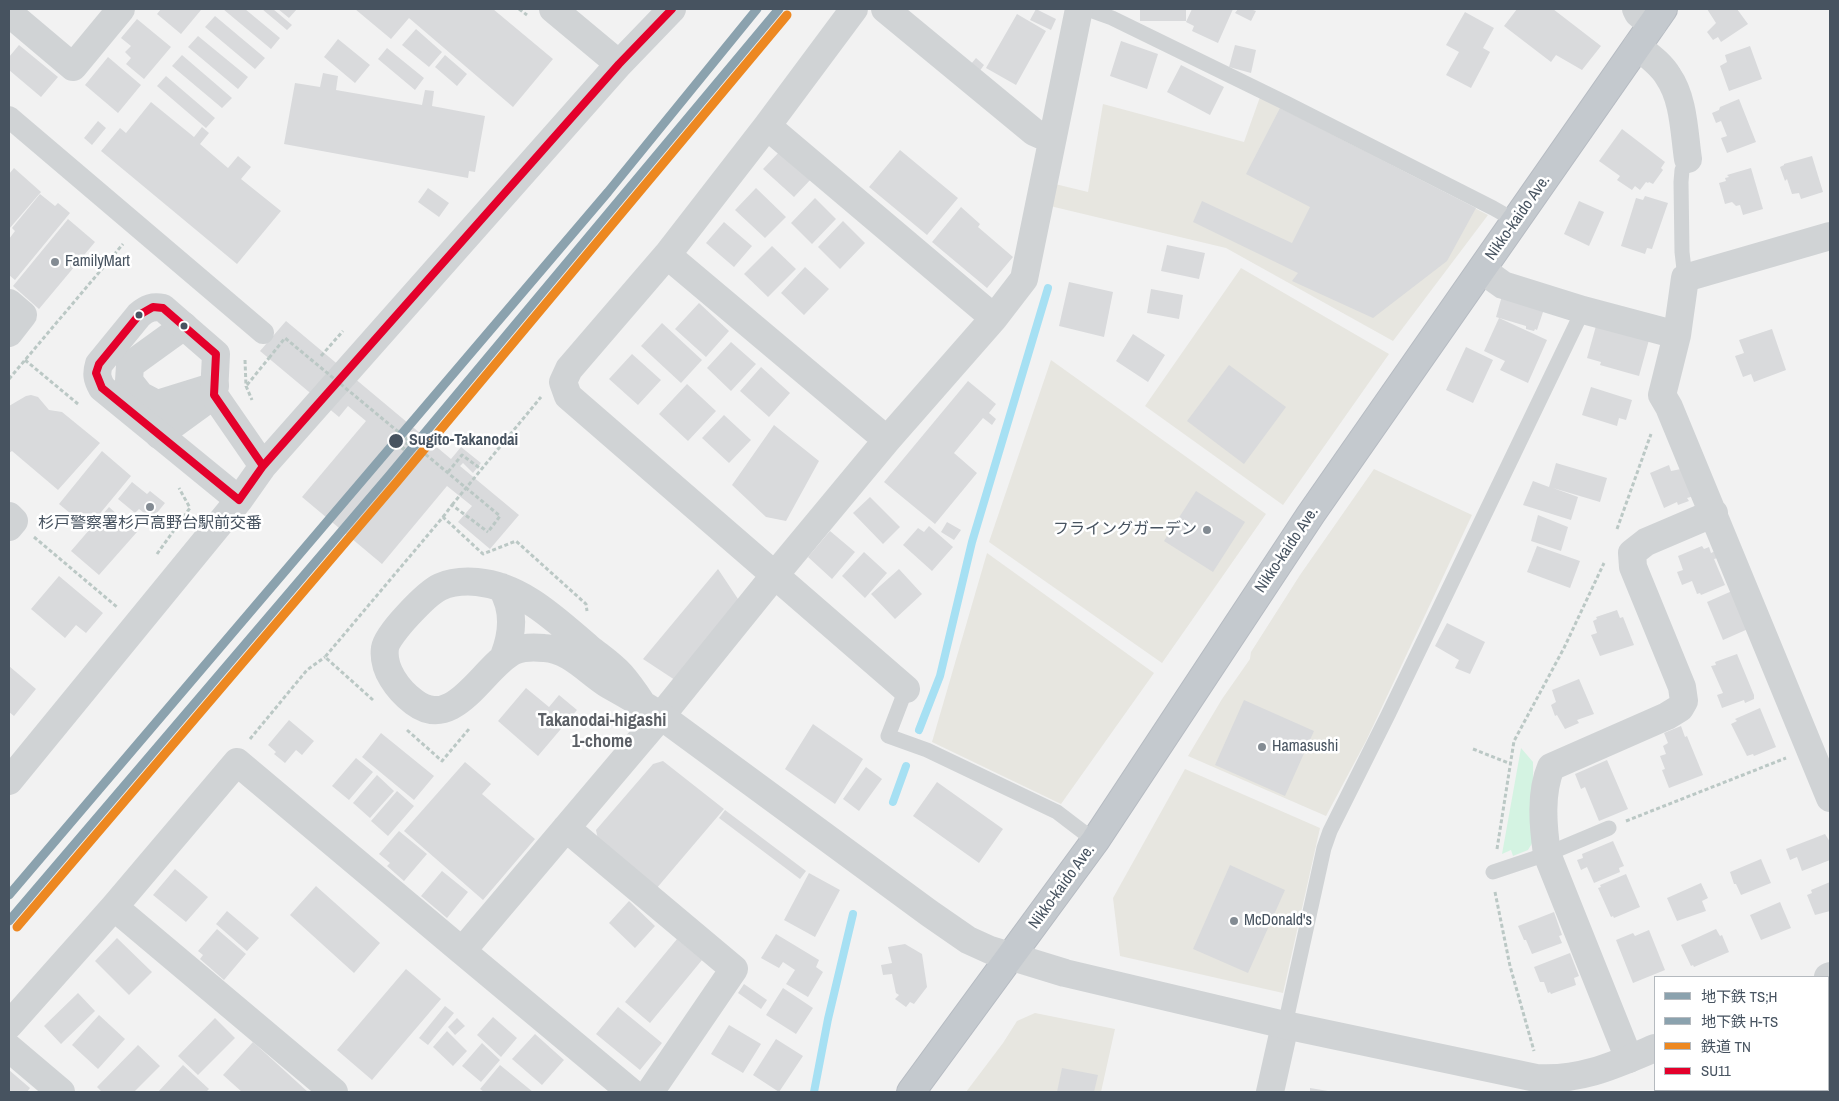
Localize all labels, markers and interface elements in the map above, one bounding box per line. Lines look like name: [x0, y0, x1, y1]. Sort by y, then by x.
street label: Nikko-kaido Ave.: [1482, 172, 1554, 264]
place label: FamilyMart: [65, 252, 130, 272]
marker: FamilyMart: [49, 256, 61, 268]
unlabelled marker: [134, 310, 144, 320]
unlabelled marker: [179, 321, 189, 331]
place label: Sugito-Takanodai: [409, 431, 518, 451]
marker: Sugito-Takanodai: [387, 432, 405, 450]
marker: 杉戸警察署杉戸高野台駅前交番: [144, 501, 156, 513]
street label: Nikko-kaido Ave.: [1251, 503, 1323, 597]
place label: 杉戸警察署杉戸高野台駅前交番: [38, 514, 262, 534]
place label: フライングガーデン: [1053, 520, 1197, 540]
marker: フライングガーデン: [1201, 524, 1213, 536]
district label: Takanodai-higashi 1-chome: [538, 710, 666, 752]
place label: Hamasushi: [1272, 737, 1338, 757]
marker: Hamasushi: [1256, 741, 1268, 753]
street label: Nikko-kaido Ave.: [1025, 841, 1099, 933]
place label: McDonald's: [1244, 911, 1312, 931]
marker: McDonald's: [1228, 915, 1240, 927]
legend: [1654, 976, 1829, 1091]
text: 地下鉄 TS;H: [1701, 986, 1777, 1007]
text: 地下鉄 H-TS: [1701, 1011, 1778, 1032]
text: 鉄道 TN: [1701, 1036, 1751, 1057]
text: SU11: [1701, 1060, 1731, 1081]

